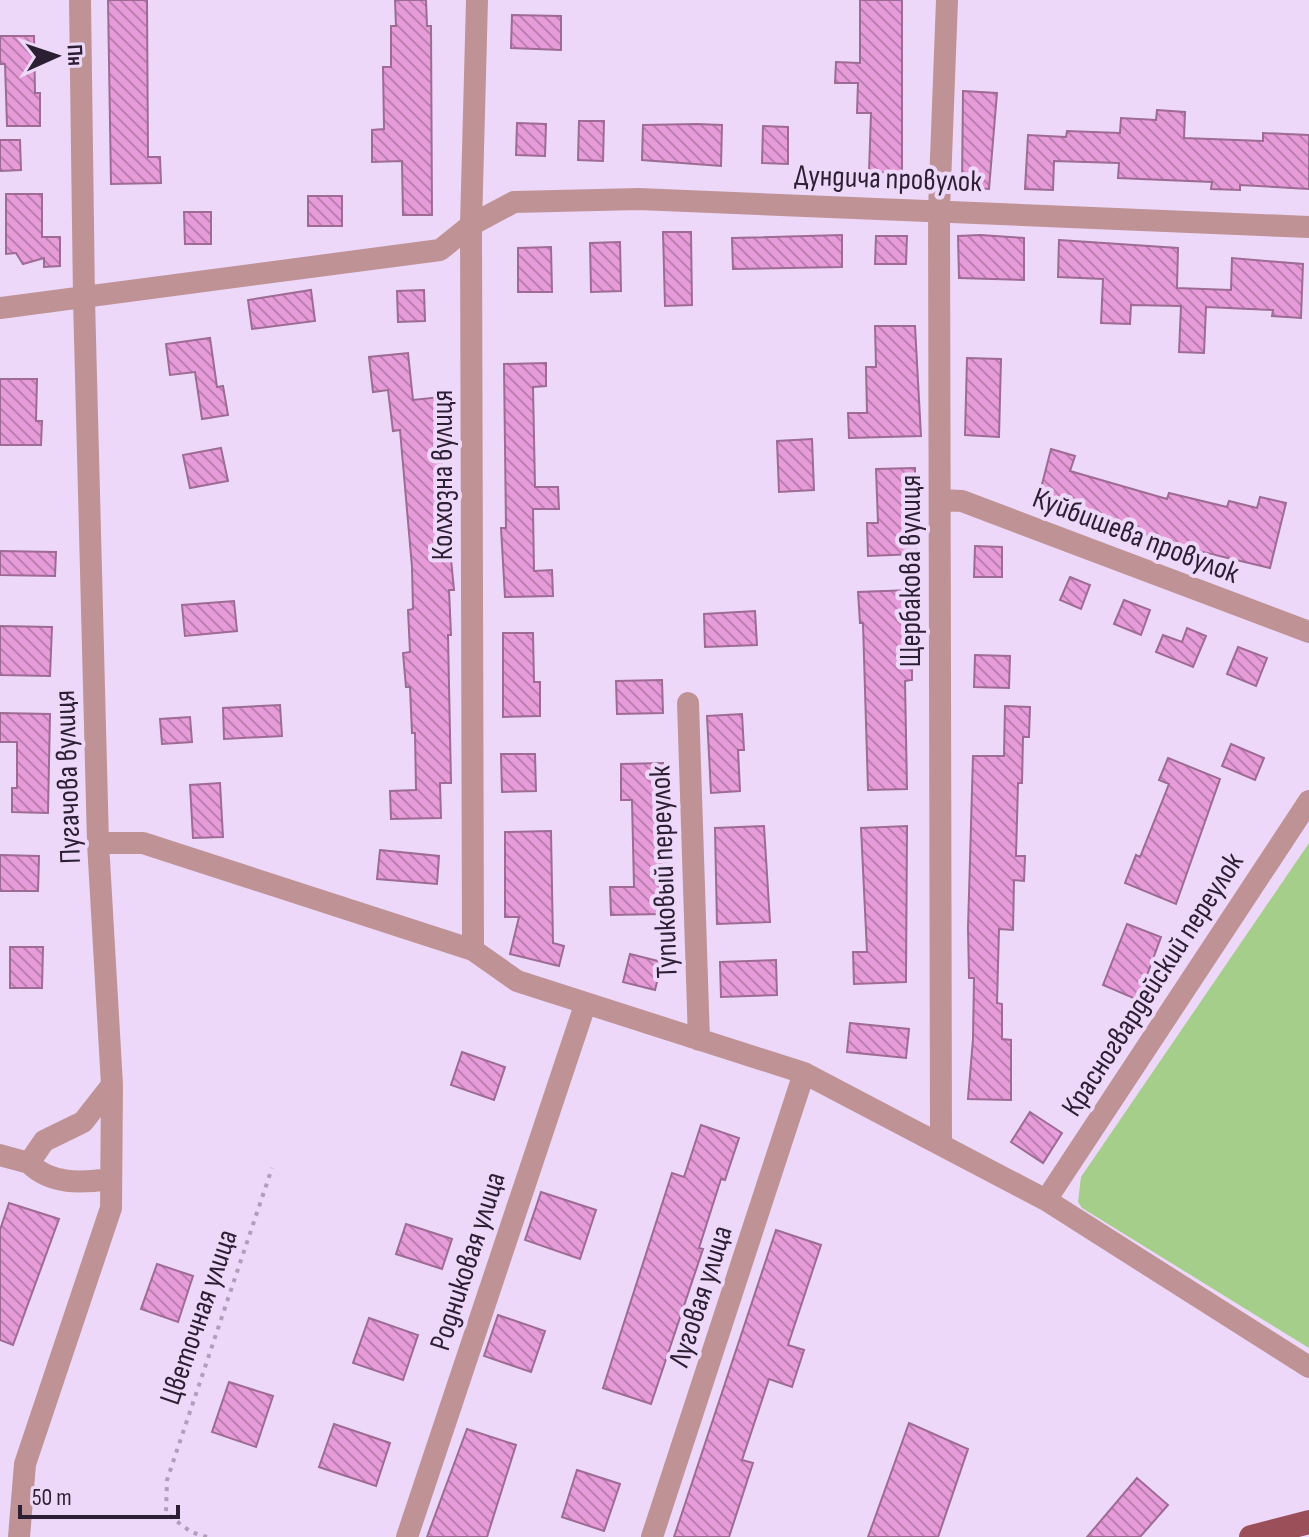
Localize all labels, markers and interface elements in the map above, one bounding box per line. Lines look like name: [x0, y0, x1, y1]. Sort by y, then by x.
north arrow: [16, 16, 96, 96]
text: Пн: [60, 44, 89, 66]
street label: Дундича провулок: [794, 158, 983, 200]
street label: Колхозна вулиця: [425, 390, 461, 560]
street label: Щербакова вулиця: [893, 475, 929, 667]
street label: Куйбишева провулок: [1027, 480, 1244, 592]
street label: Пугачова вулиця: [47, 690, 89, 864]
street label: Тупиковый переулок: [642, 764, 686, 979]
street label: Красногвардейский переулок: [1054, 845, 1252, 1123]
street label: Родниковая улица: [422, 1168, 514, 1355]
street label: Луговая улица: [661, 1221, 741, 1372]
street label: Цветочная улица: [152, 1225, 246, 1410]
scale bar: [20, 1469, 178, 1519]
text: 50 m: [32, 1483, 72, 1512]

